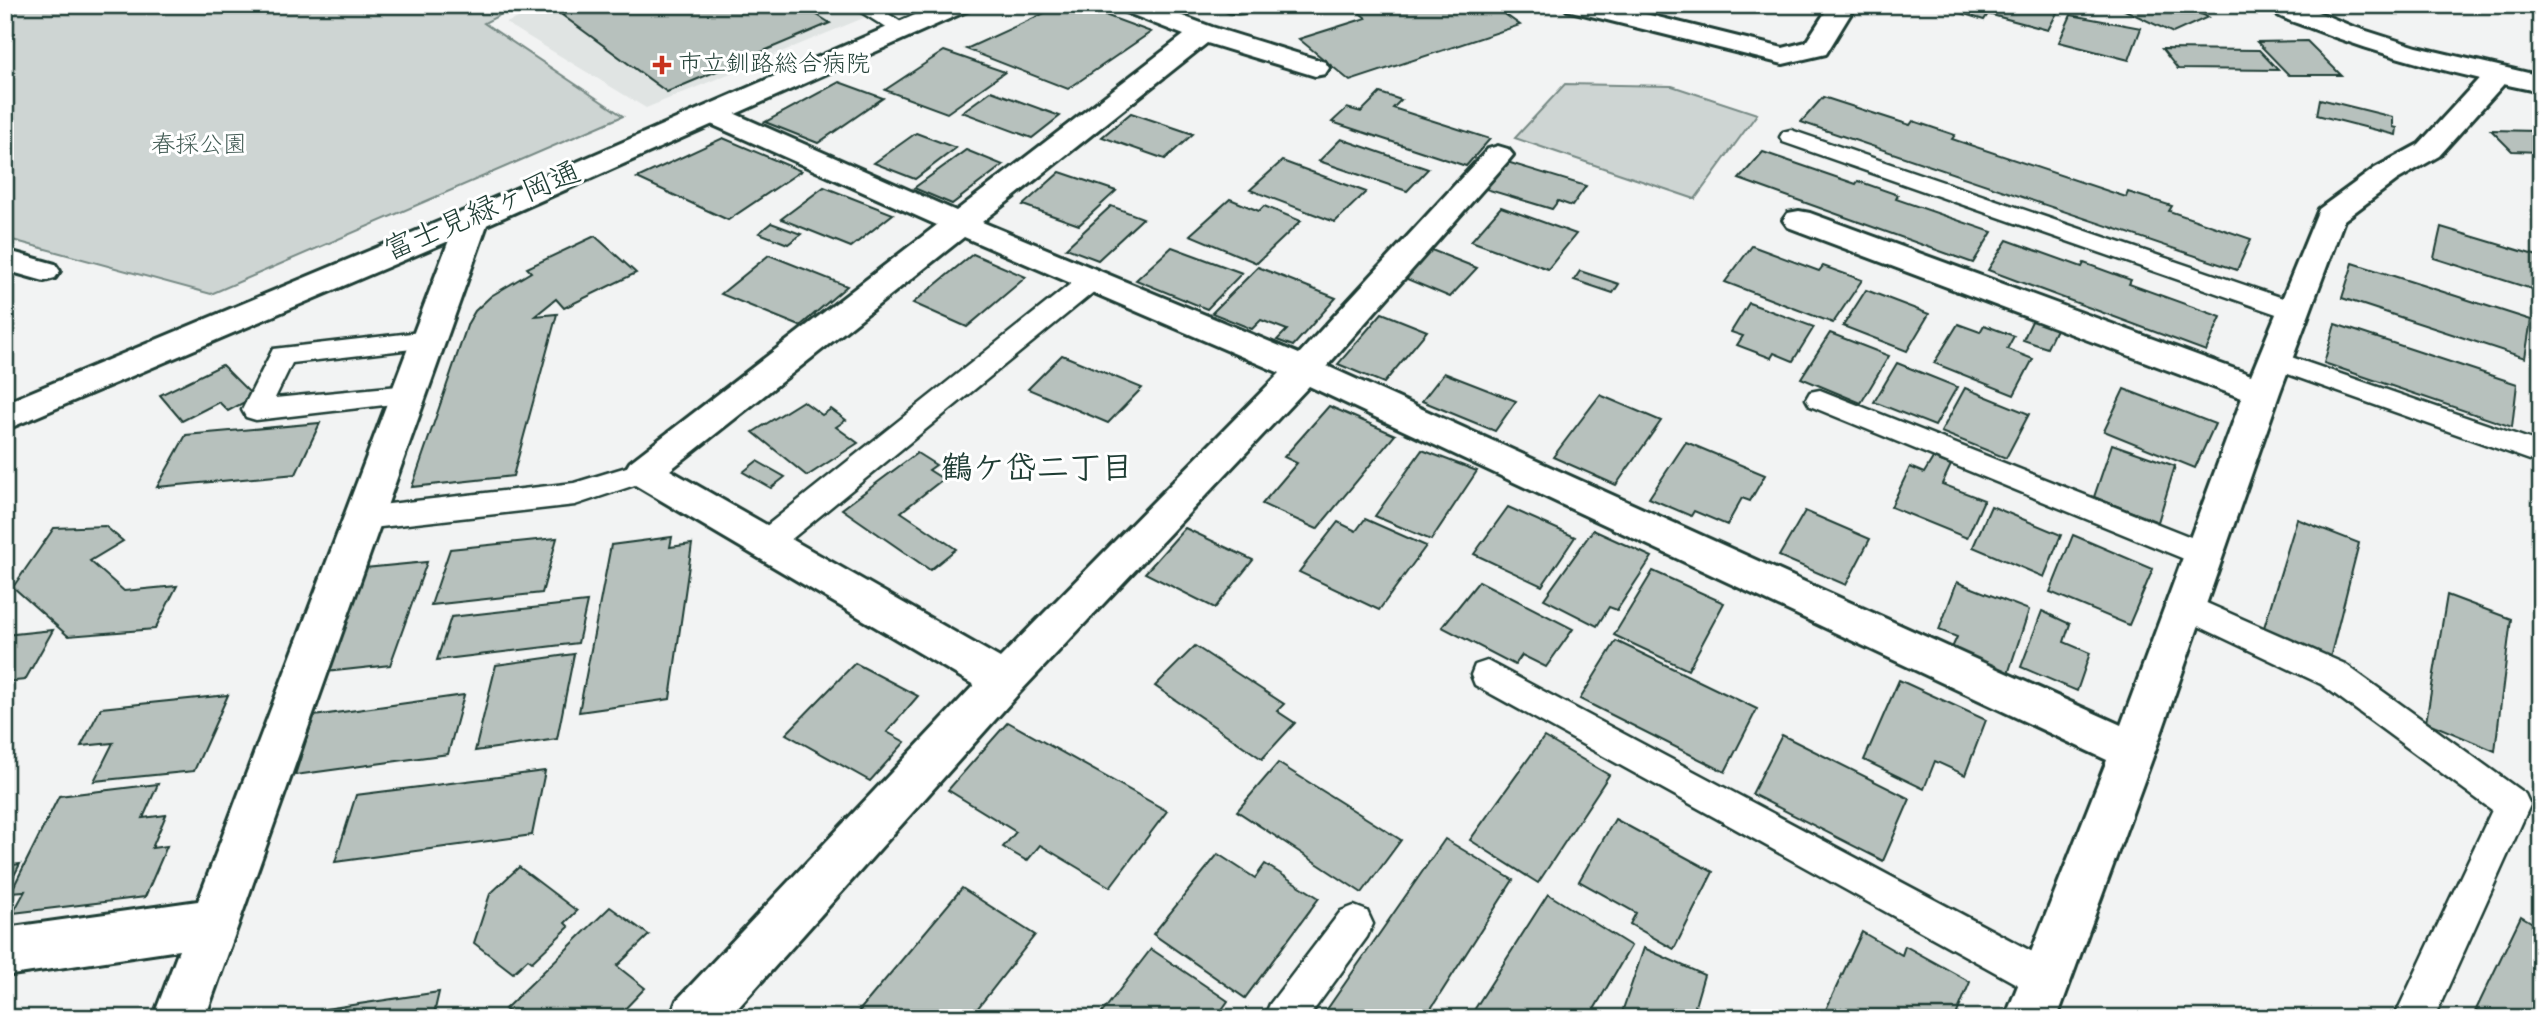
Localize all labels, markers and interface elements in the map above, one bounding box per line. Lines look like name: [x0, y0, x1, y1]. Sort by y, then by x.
place label: 市立釧路総合病院: [678, 48, 870, 83]
marker: 市立釧路総合病院: [652, 55, 672, 75]
park label: 春採公園: [151, 129, 247, 164]
street label: 富士見緑ヶ岡通: [378, 152, 588, 274]
district label: 鶴ケ岱二丁目: [941, 447, 1133, 494]

